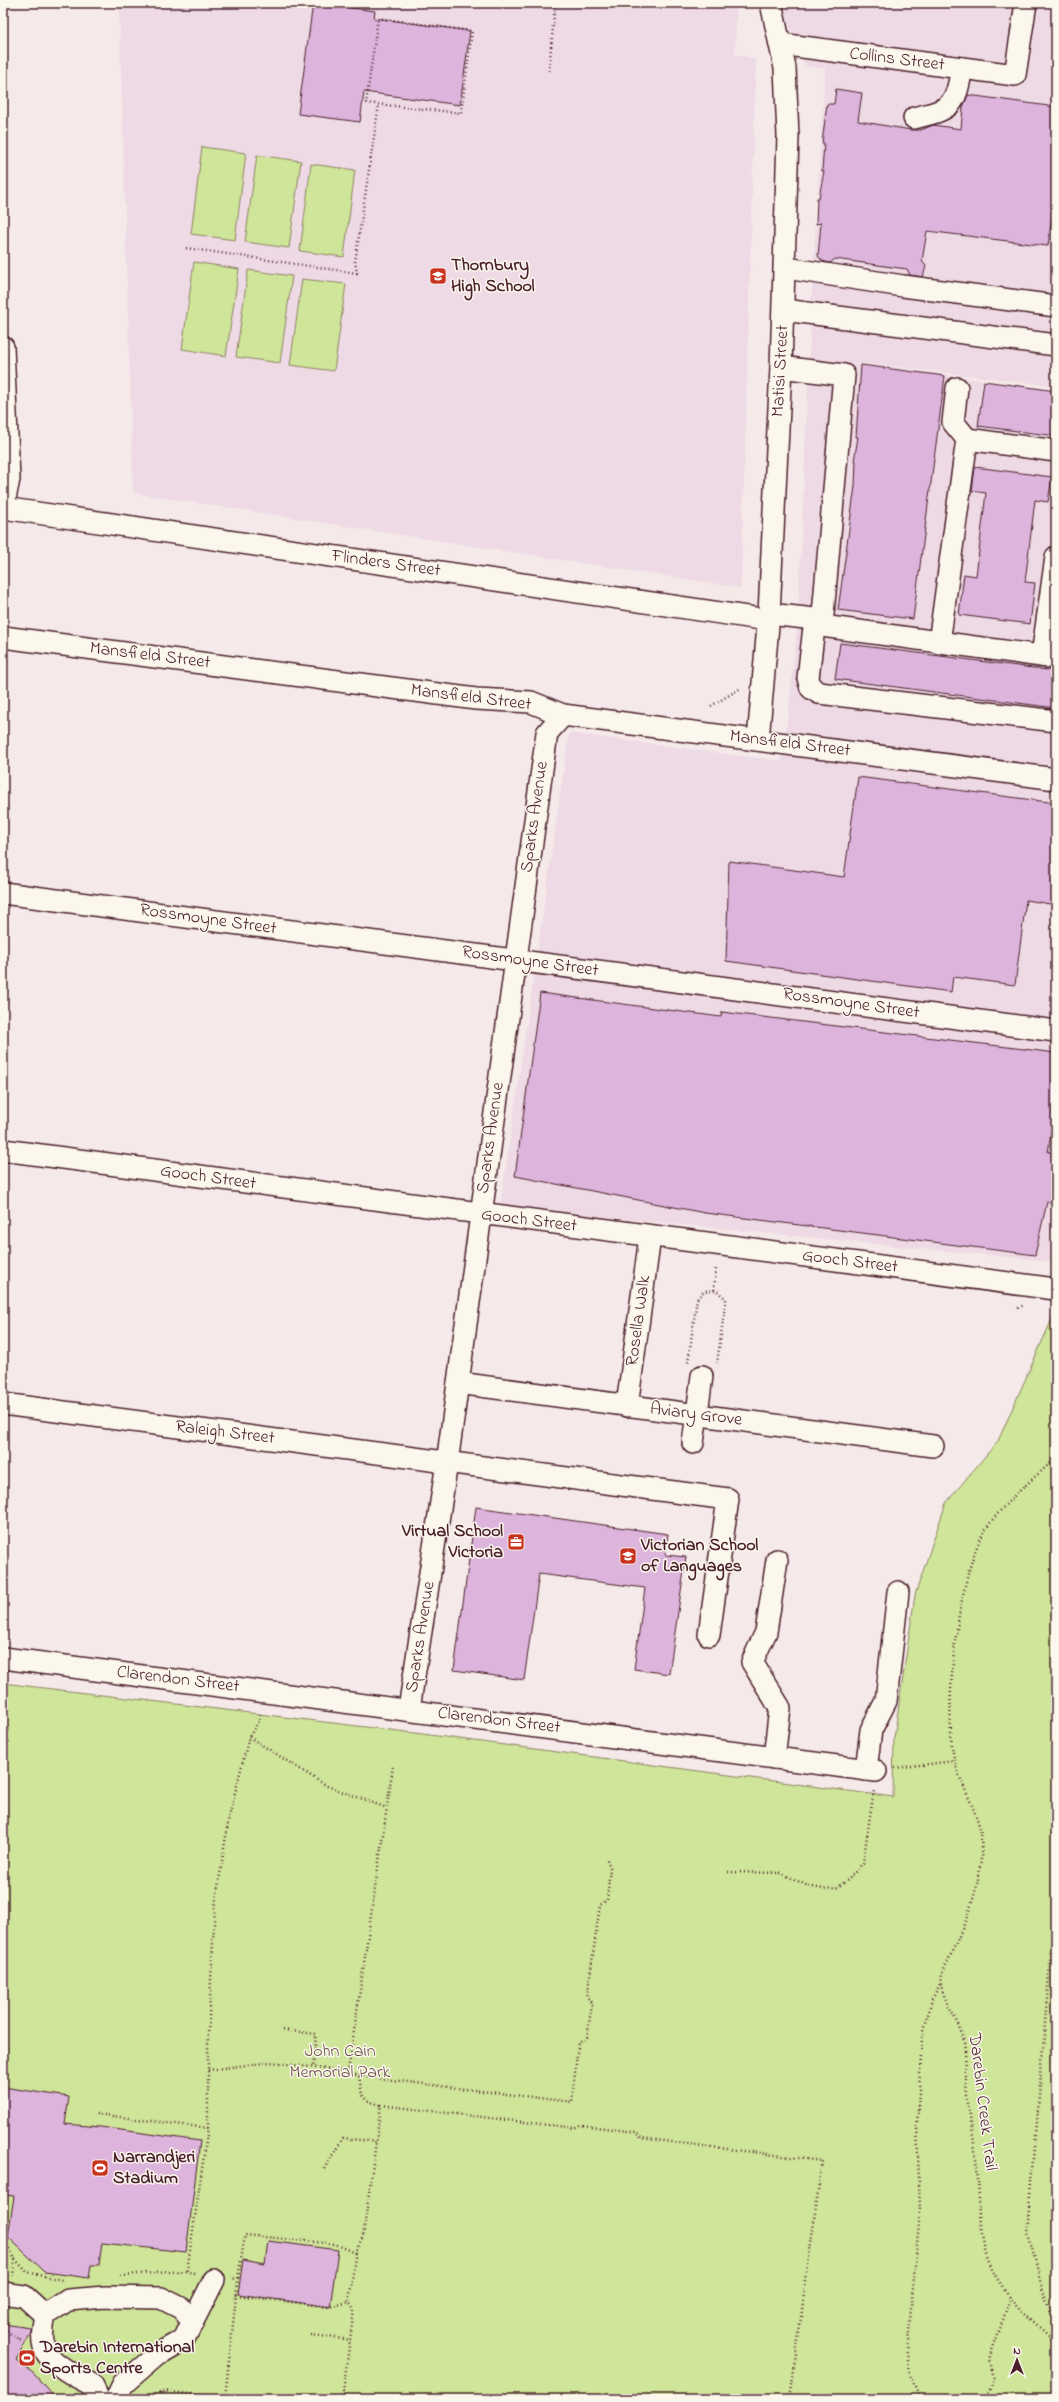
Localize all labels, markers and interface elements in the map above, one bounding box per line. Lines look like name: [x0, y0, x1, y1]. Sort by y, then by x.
street label: Collins Street: [848, 41, 946, 79]
place label: Thornbury High School: [451, 253, 534, 301]
school or university icon: Thornbury High School: [428, 266, 448, 286]
street label: Matisi Street: [766, 324, 796, 418]
street label: Flinders Street: [329, 543, 442, 584]
street label: Mansfield Street: [88, 636, 212, 676]
street label: Mansfield Street: [409, 678, 533, 718]
street label: Mansfield Street: [728, 724, 852, 764]
street label: Sparks Avenue: [514, 759, 556, 874]
street label: Rossmoyne Street: [138, 898, 278, 942]
street label: Rossmoyne Street: [460, 940, 600, 984]
street label: Rossmoyne Street: [781, 982, 921, 1026]
street label: Sparks Avenue: [470, 1080, 512, 1195]
street label: Gooch Street: [158, 1158, 258, 1198]
street label: Gooch Street: [480, 1202, 578, 1240]
street label: Gooch Street: [801, 1243, 899, 1281]
street label: Rosella Walk: [620, 1274, 658, 1368]
street label: Aviary Grove: [648, 1396, 745, 1434]
street label: Raleigh Street: [174, 1414, 276, 1453]
place label: Virtual School Victoria: [401, 1519, 503, 1566]
office icon: Virtual School Victoria: [506, 1532, 526, 1552]
place label: Victorian School of Languages: [640, 1533, 758, 1581]
school or university icon: Victorian School of Languages: [618, 1546, 638, 1566]
street label: Sparks Avenue: [399, 1579, 443, 1694]
street label: Clarendon Street: [115, 1660, 241, 1700]
street label: Clarendon Street: [436, 1701, 562, 1741]
street label: Darebin Creek Trail: [961, 2031, 1003, 2172]
park label: John Cain Memorial Park: [290, 2039, 391, 2086]
place label: Narrandjeri Stadium: [113, 2145, 195, 2192]
sports icon: Narrandjeri Stadium: [90, 2158, 110, 2178]
place label: Darebin International Sports Centre: [39, 2335, 194, 2382]
north arrow: [997, 2340, 1037, 2380]
text: N: [1013, 2343, 1021, 2359]
sports icon: Darebin International Sports Centre: [17, 2348, 37, 2368]

